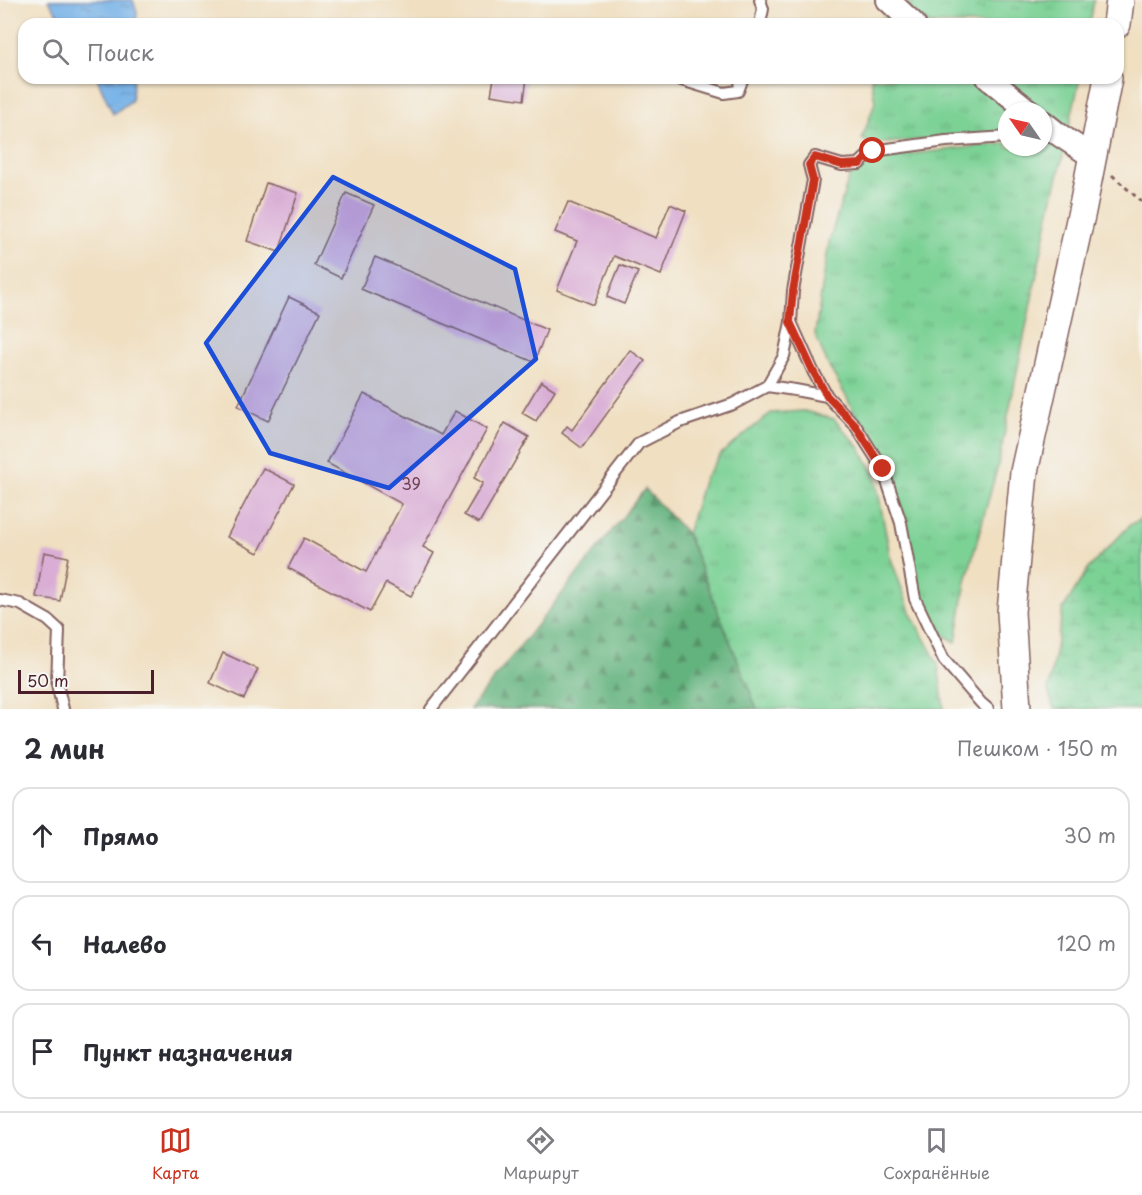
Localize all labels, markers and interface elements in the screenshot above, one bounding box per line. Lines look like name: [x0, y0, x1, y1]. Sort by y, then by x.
search box: [18, 18, 1124, 84]
icon: search: [39, 35, 72, 68]
text: Поиск: [87, 35, 154, 68]
north arrow: [998, 102, 1052, 156]
route start: [859, 137, 885, 163]
route end: [869, 455, 895, 481]
house number: 39: [401, 471, 421, 495]
scale bar: [18, 667, 154, 694]
text: 50 m: [27, 668, 68, 692]
text: 2 мин: [24, 729, 105, 768]
text: Пешком · 150 m: [957, 733, 1118, 763]
icon: ahead: [26, 819, 59, 852]
text: Прямо: [83, 819, 158, 852]
text: 30 m: [1063, 820, 1116, 850]
icon: left: [26, 927, 59, 960]
text: Налево: [83, 927, 166, 960]
text: 120 m: [1057, 928, 1116, 958]
icon: arrive: [26, 1035, 59, 1068]
text: Пункт назначения: [83, 1035, 293, 1068]
tab: Карта: [152, 1124, 199, 1184]
tab: Маршрут: [503, 1124, 579, 1184]
tab: Сохранённые: [883, 1124, 990, 1184]

